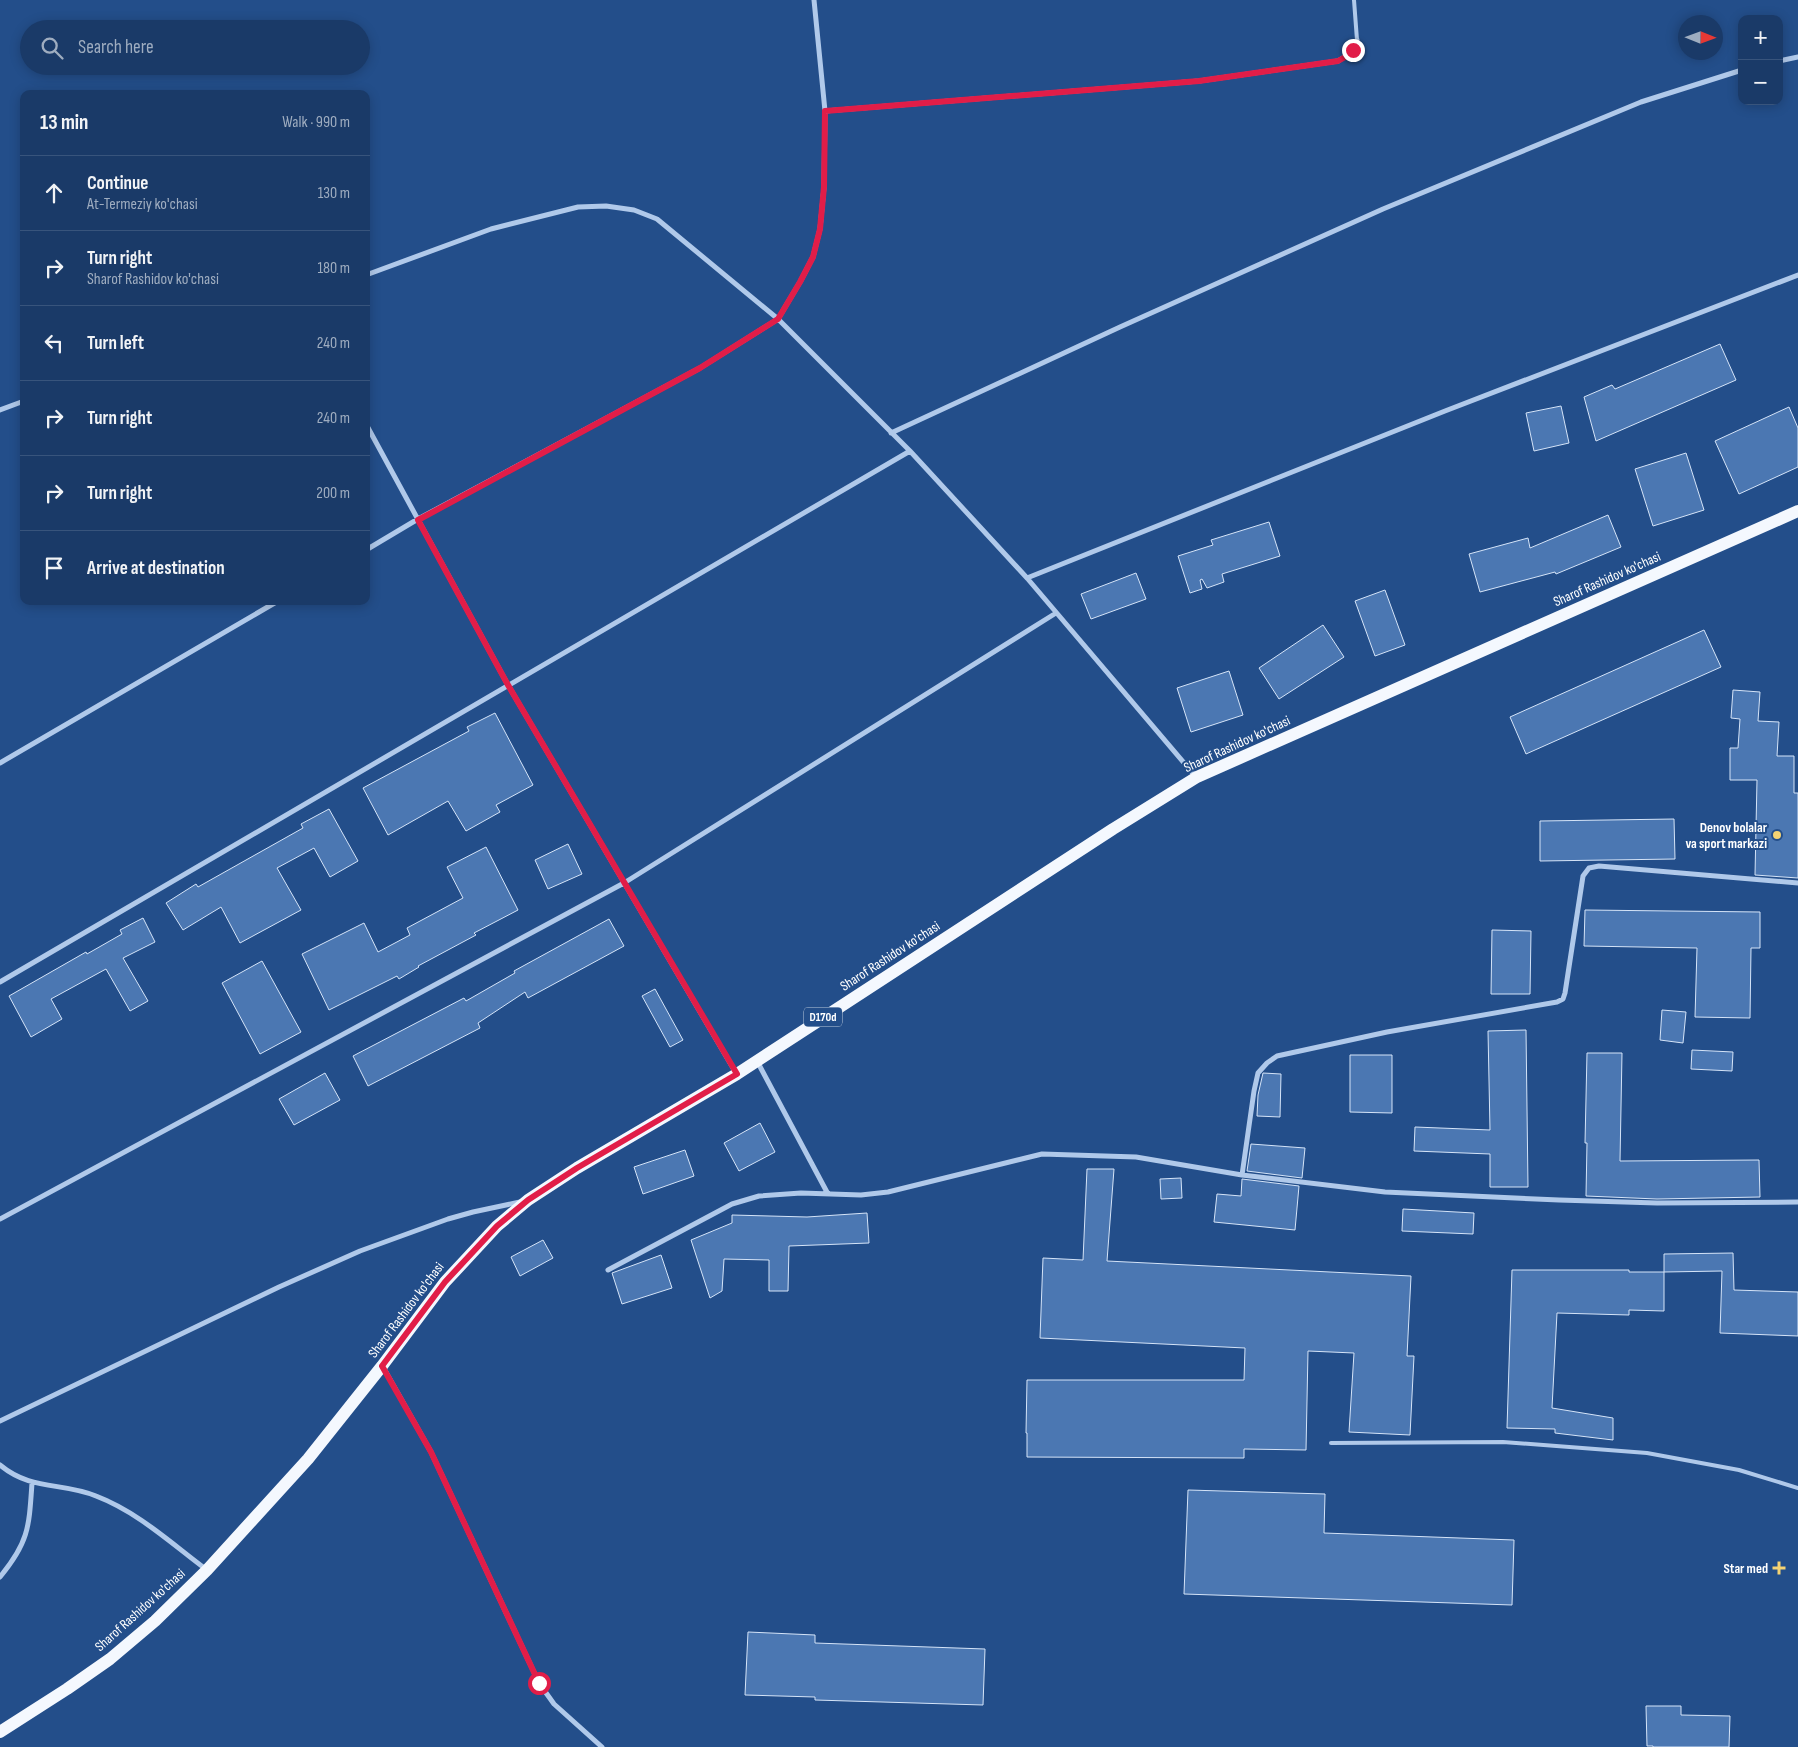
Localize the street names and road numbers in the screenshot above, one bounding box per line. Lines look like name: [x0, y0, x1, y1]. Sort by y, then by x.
street label: Sharof Rashidov ko'chasi: [1551, 548, 1663, 610]
street label: Sharof Rashidov ko'chasi: [1181, 712, 1293, 776]
street label: Sharof Rashidov ko'chasi: [837, 917, 943, 995]
road number: D170d: [804, 1008, 842, 1026]
street label: Sharof Rashidov ko'chasi: [364, 1259, 448, 1361]
street label: Sharof Rashidov ko'chasi: [91, 1565, 189, 1655]

